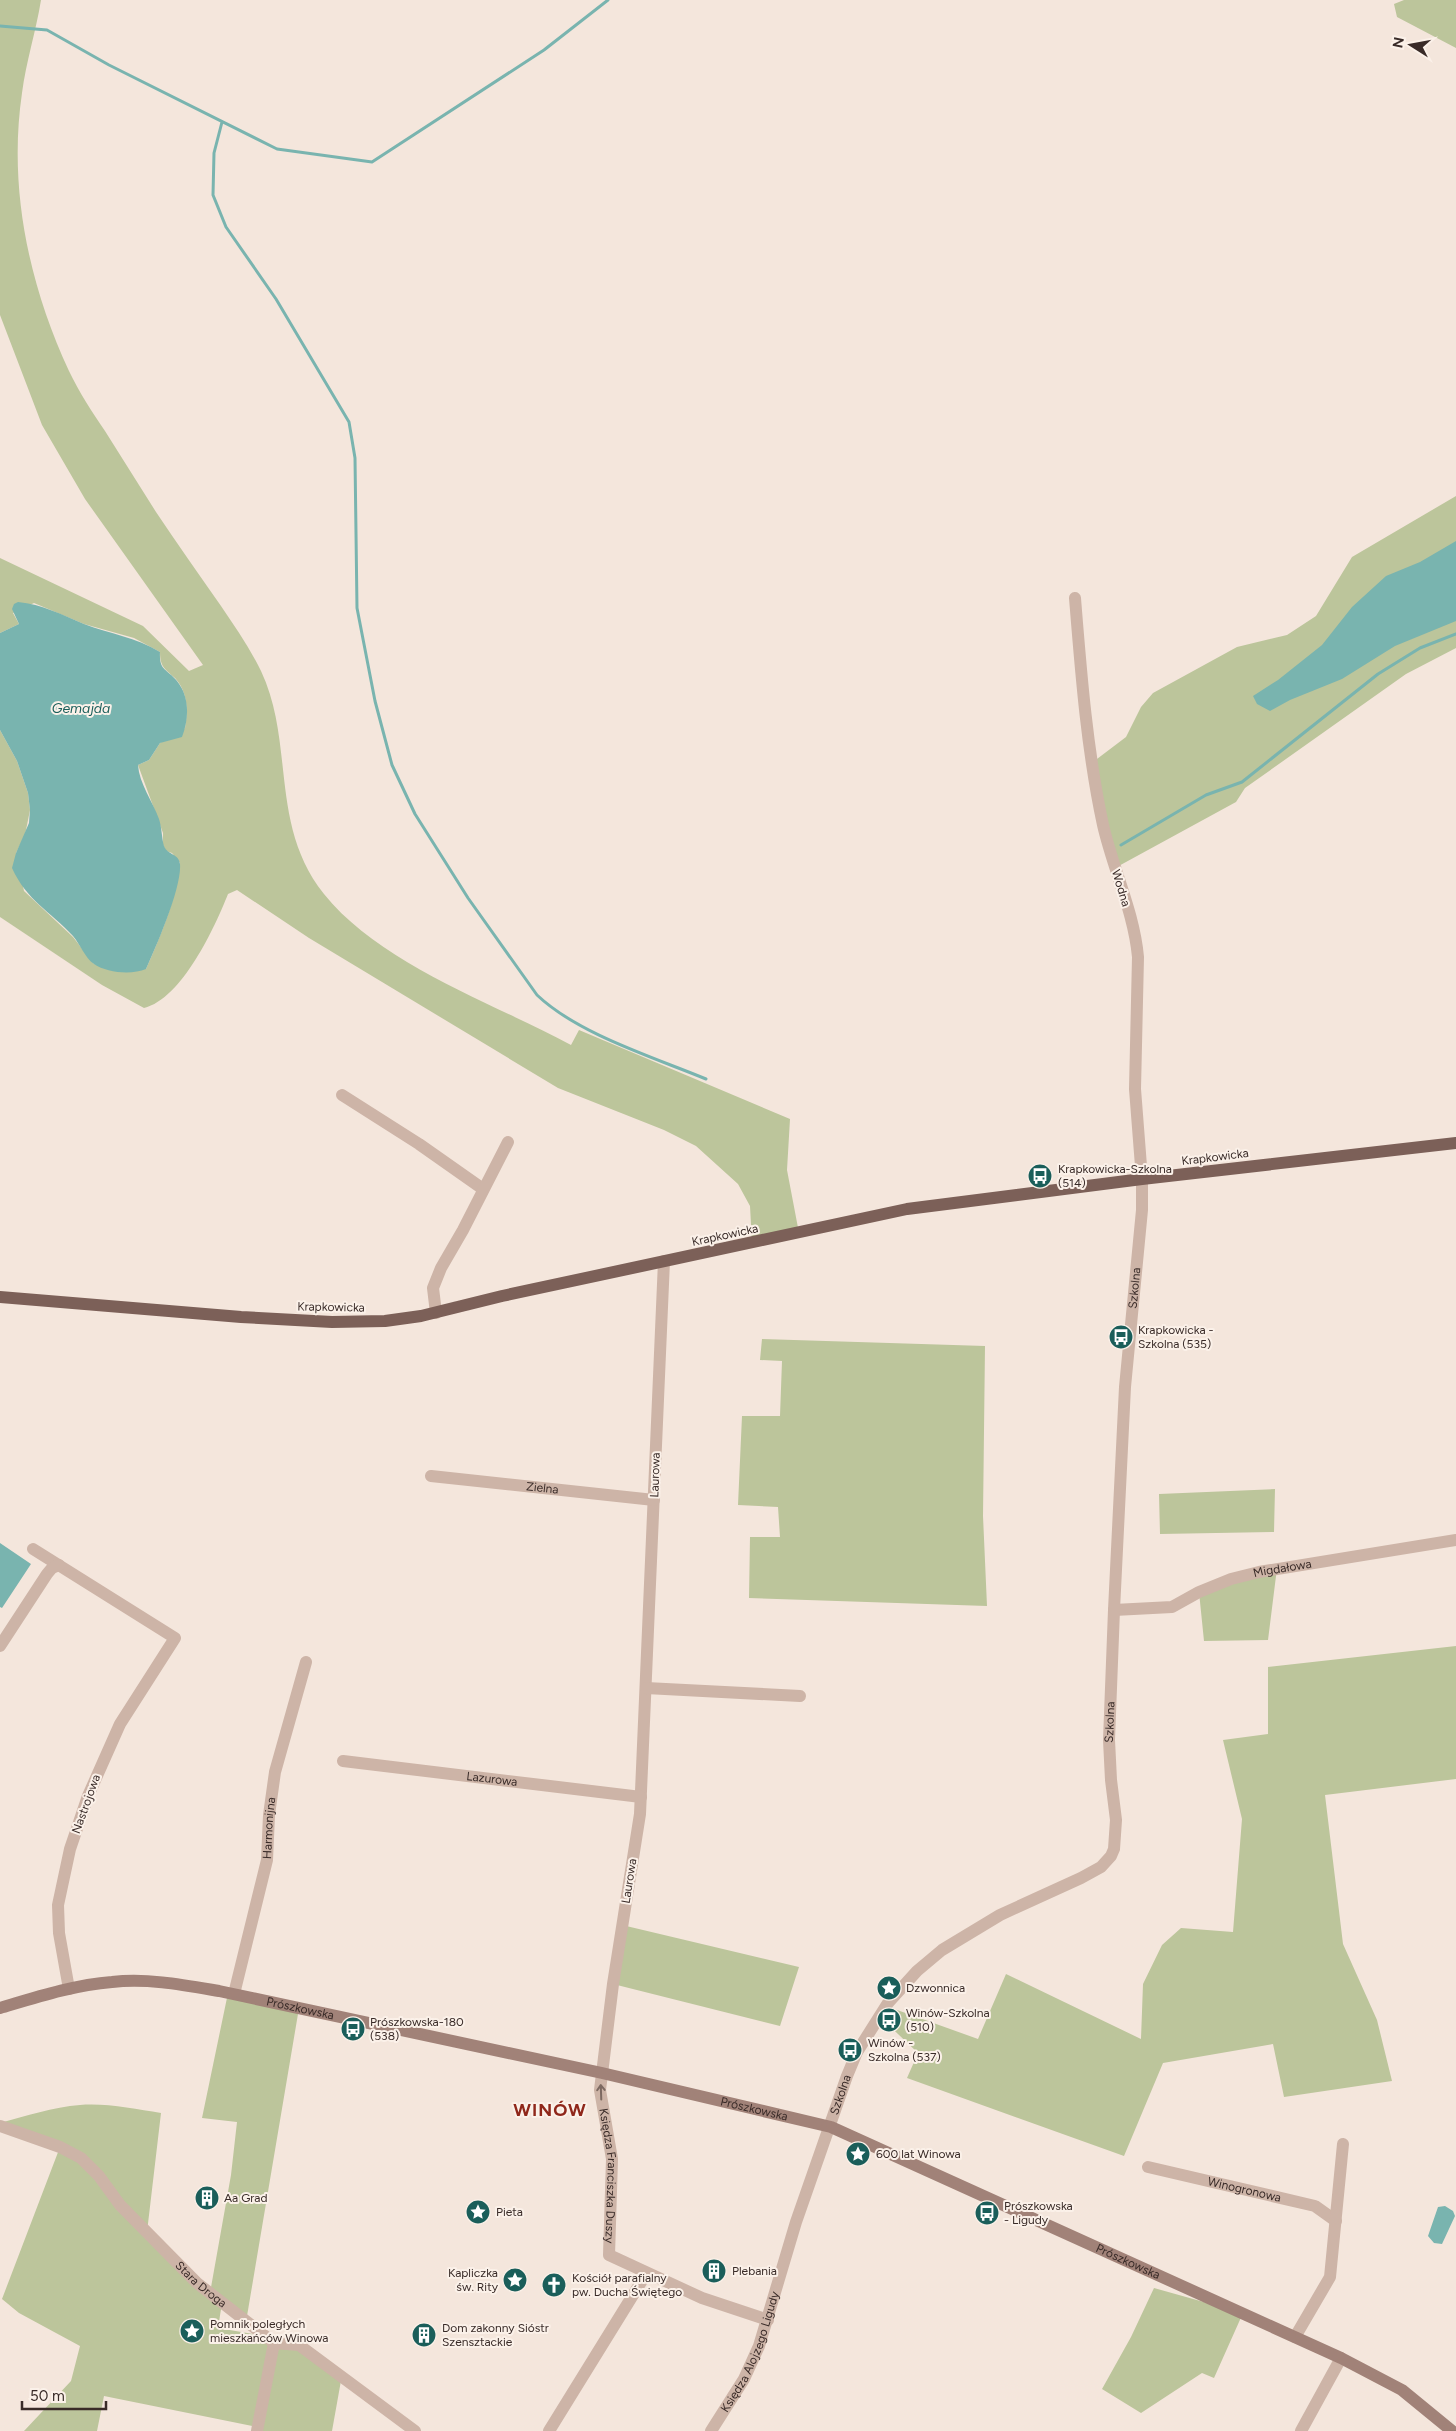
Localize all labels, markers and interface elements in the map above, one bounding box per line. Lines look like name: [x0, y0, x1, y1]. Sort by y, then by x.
north arrow: [1386, 20, 1436, 70]
text: N: [1389, 36, 1408, 50]
water label: Gemajda: [52, 700, 110, 717]
street label: Wodna: [1109, 868, 1133, 908]
street label: Krapkowicka: [1181, 1146, 1249, 1168]
place label: Krapkowicka-Szkolna (514): [1058, 1162, 1172, 1190]
bus stop icon: Krapkowicka-Szkolna (514): [1027, 1163, 1053, 1189]
street label: Krapkowicka: [691, 1221, 759, 1249]
street label: Szkolna: [1126, 1267, 1143, 1309]
street label: Krapkowicka: [297, 1299, 365, 1315]
place label: Krapkowicka - Szkolna (535): [1138, 1323, 1214, 1351]
bus stop icon: Krapkowicka - Szkolna (535): [1108, 1324, 1134, 1350]
street label: Laurowa: [647, 1452, 663, 1498]
street label: Zielna: [525, 1479, 559, 1497]
street label: Migdałowa: [1252, 1557, 1312, 1580]
street label: Szkolna: [1102, 1701, 1117, 1743]
street label: Lazurowa: [466, 1769, 518, 1789]
street label: Nastrojowa: [69, 1772, 103, 1836]
street label: Harmonijna: [260, 1796, 278, 1859]
street label: Laurowa: [619, 1858, 639, 1904]
place icon: Dzwonnica: [876, 1975, 902, 2001]
place label: Dzwonnica: [906, 1981, 965, 1995]
street label: Prószkowska: [265, 1994, 335, 2022]
place label: Winów-Szkolna (510): [906, 2006, 990, 2034]
bus stop icon: Winów-Szkolna (510): [876, 2007, 902, 2033]
place label: Prószkowska-180 (538): [370, 2015, 464, 2043]
bus stop icon: Prószkowska-180 (538): [340, 2016, 366, 2042]
place label: Winów - Szkolna (537): [868, 2036, 941, 2064]
bus stop icon: Winów - Szkolna (537): [837, 2037, 863, 2063]
street label: Szkolna: [827, 2073, 854, 2117]
one-way arrow: [596, 2084, 606, 2100]
street label: Prószkowska: [719, 2094, 789, 2124]
district label: WINÓW: [513, 2099, 587, 2121]
street label: Księdza Franciszka Duszy: [596, 2107, 619, 2244]
place icon: 600 lat Winowa: [845, 2141, 871, 2167]
place label: 600 lat Winowa: [876, 2147, 961, 2161]
street label: Winogronowa: [1206, 2174, 1283, 2205]
building icon: Aa Grad: [194, 2185, 220, 2211]
place label: Aa Grad: [224, 2191, 267, 2205]
place icon: Pieta: [465, 2199, 491, 2225]
place label: Prószkowska - Ligudy: [1004, 2199, 1073, 2227]
bus stop icon: Prószkowska - Ligudy: [974, 2200, 1000, 2226]
place label: Pieta: [496, 2205, 523, 2219]
street label: Prószkowska: [1094, 2241, 1162, 2282]
street label: Stara Droga: [172, 2258, 229, 2310]
building icon: Plebania: [701, 2258, 727, 2284]
place label: Plebania: [732, 2264, 777, 2278]
place label: Kapliczka św. Rity: [448, 2266, 499, 2294]
place icon: Kapliczka św. Rity: [502, 2267, 528, 2293]
place label: Kościół parafialny pw. Ducha Świętego: [572, 2271, 682, 2299]
church icon: Kościół parafialny pw. Ducha Świętego: [541, 2272, 567, 2298]
street label: Księdza Alojzego Ligudy: [718, 2289, 782, 2415]
place label: Pomnik poległych mieszkańców Winowa: [210, 2317, 328, 2345]
place icon: Pomnik poległych mieszkańców Winowa: [179, 2318, 205, 2344]
place label: Dom zakonny Sióstr Szensztackie: [442, 2321, 549, 2349]
building icon: Dom zakonny Sióstr Szensztackie: [411, 2322, 437, 2348]
scale bar: [22, 2378, 106, 2410]
text: 50 m: [30, 2387, 65, 2405]

